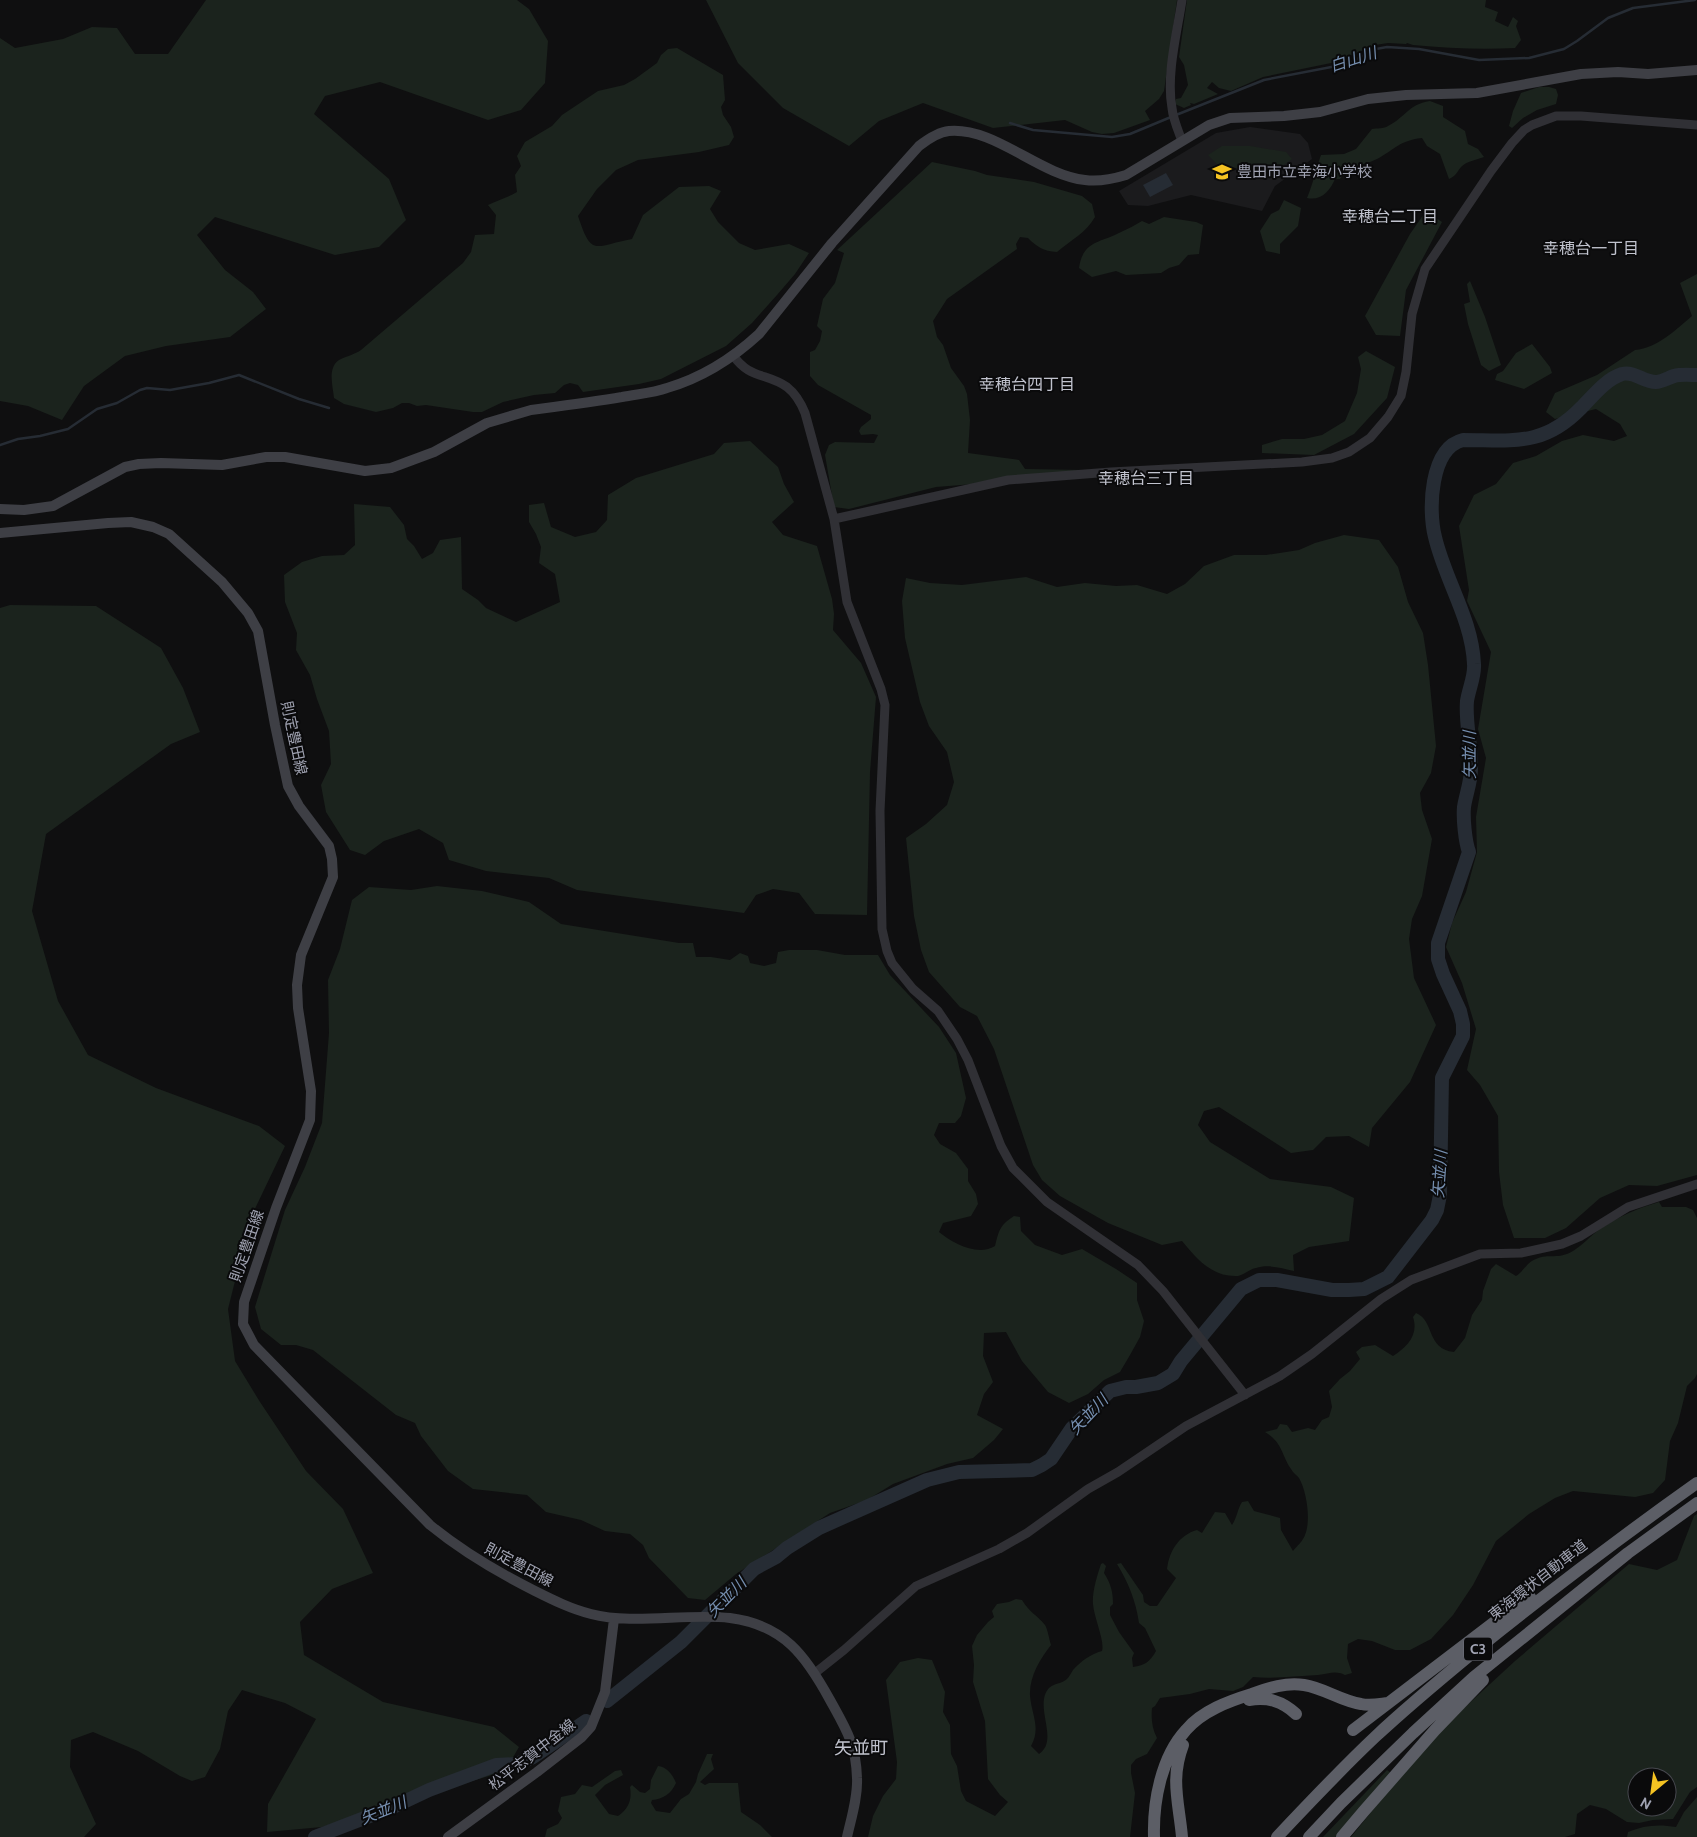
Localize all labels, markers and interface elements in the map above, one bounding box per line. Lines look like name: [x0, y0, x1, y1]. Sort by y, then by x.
water label: 白山川: [1327, 42, 1381, 76]
school or university icon: 豊田市立幸海小学校: [1211, 161, 1233, 183]
place label: 豊田市立幸海小学校: [1237, 163, 1372, 181]
district label: 幸穂台二丁目: [1342, 207, 1438, 226]
district label: 幸穂台一丁目: [1543, 239, 1639, 258]
district label: 幸穂台四丁目: [979, 375, 1075, 394]
district label: 幸穂台三丁目: [1098, 469, 1194, 488]
street label: 則定豊田線: [277, 699, 311, 777]
water label: 矢並川: [1460, 729, 1479, 779]
water label: 矢並川: [1428, 1147, 1451, 1199]
street label: 則定豊田線: [226, 1208, 268, 1284]
water label: 矢並川: [1065, 1389, 1113, 1438]
street label: 東海環状自動車道: [1485, 1536, 1591, 1624]
street label: 則定豊田線: [482, 1539, 556, 1591]
water label: 矢並川: [703, 1572, 751, 1621]
road number: C3: [1464, 1638, 1492, 1660]
street label: 松平志賀中金線: [485, 1716, 579, 1794]
district label: 矢並町: [834, 1737, 888, 1759]
north arrow: [1627, 1767, 1677, 1817]
water label: 矢並川: [357, 1792, 411, 1828]
text: N: [1637, 1793, 1654, 1814]

